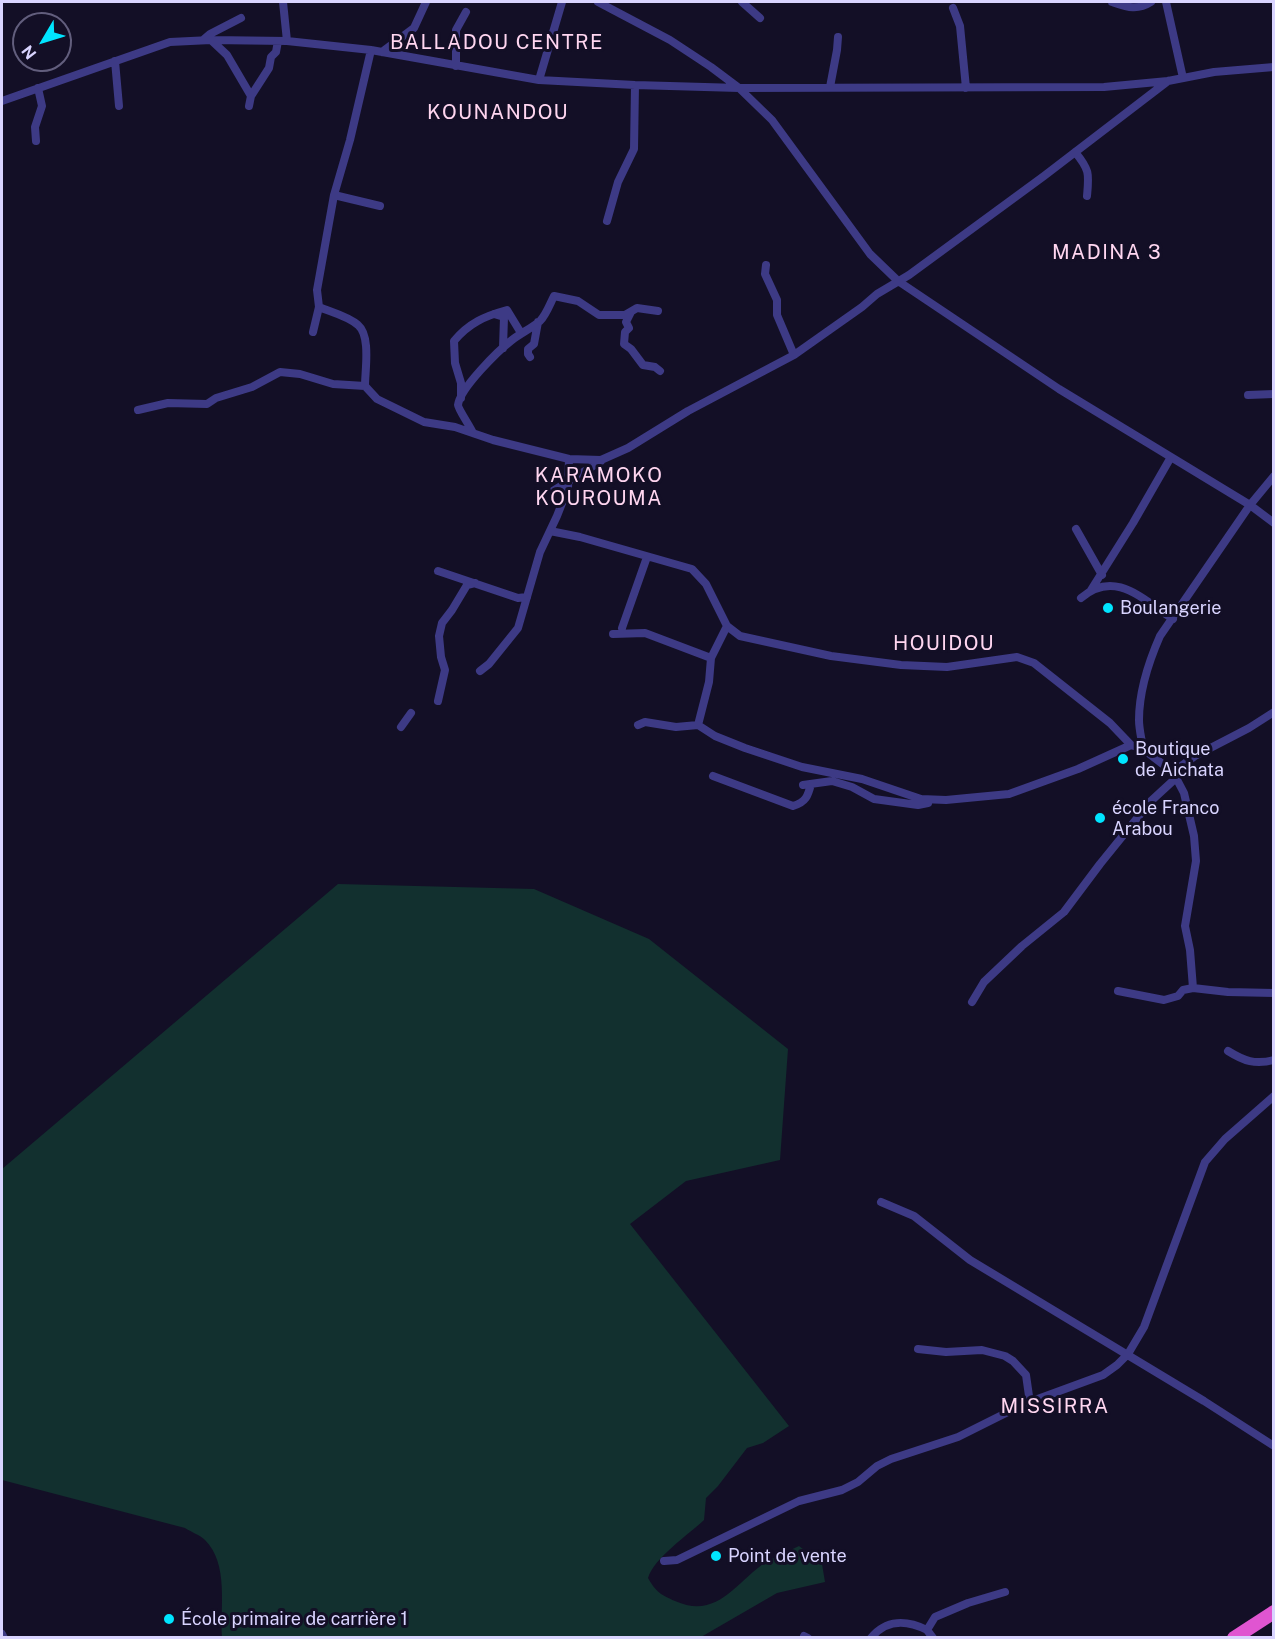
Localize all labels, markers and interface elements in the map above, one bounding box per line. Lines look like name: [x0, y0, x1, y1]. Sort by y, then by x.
north arrow: [12, 12, 72, 72]
district label: BALLADOU CENTRE: [390, 31, 604, 55]
text: N: [18, 41, 40, 63]
district label: KOUNANDOU: [427, 101, 569, 125]
district label: MADINA 3: [1052, 241, 1162, 265]
district label: KARAMOKO KOUROUMA: [535, 464, 663, 511]
place label: Boulangerie: [1120, 597, 1221, 619]
marker: Boulangerie: [1101, 601, 1115, 615]
district label: HOUIDOU: [893, 632, 995, 656]
place label: Boutique de Aichata: [1135, 738, 1224, 780]
marker: Boutique de Aichata: [1116, 752, 1130, 766]
place label: école Franco Arabou: [1112, 797, 1219, 840]
marker: école Franco Arabou: [1093, 811, 1107, 825]
district label: MISSIRRA: [1000, 1395, 1110, 1419]
place label: Point de vente: [728, 1545, 847, 1567]
marker: Point de vente: [709, 1549, 723, 1563]
place label: École primaire de carrière 1: [181, 1608, 408, 1630]
marker: École primaire de carrière 1: [162, 1612, 176, 1626]

